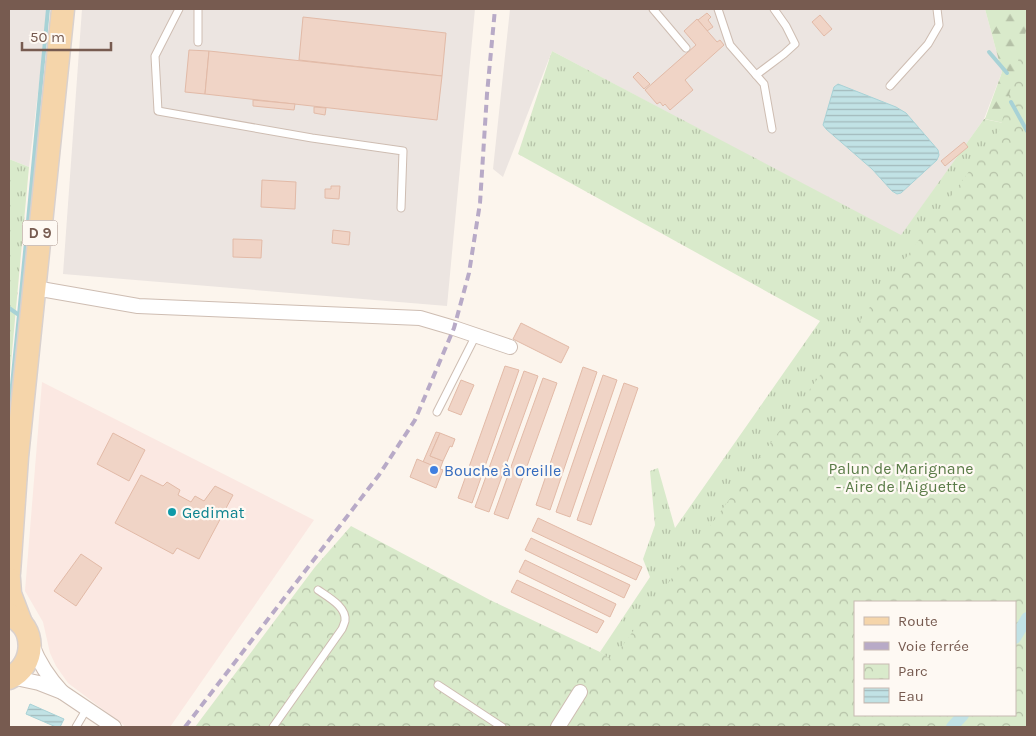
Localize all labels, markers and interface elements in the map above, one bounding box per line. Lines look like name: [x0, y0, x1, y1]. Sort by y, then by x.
scale bar: [22, 20, 111, 52]
text: 50 m: [30, 28, 65, 46]
road number: D 9: [22, 220, 58, 246]
park label: Palun de Marignane - Aire de l'Aiguette: [828, 459, 974, 496]
place label: Bouche à Oreille: [444, 461, 561, 480]
marker: Bouche à Oreille: [428, 464, 440, 476]
place label: Gedimat: [182, 503, 245, 522]
marker: Gedimat: [166, 506, 178, 518]
legend: [854, 601, 1016, 716]
text: Route: [898, 612, 938, 630]
text: Voie ferrée: [898, 637, 969, 655]
text: Parc: [898, 662, 928, 680]
text: Eau: [898, 687, 924, 705]

